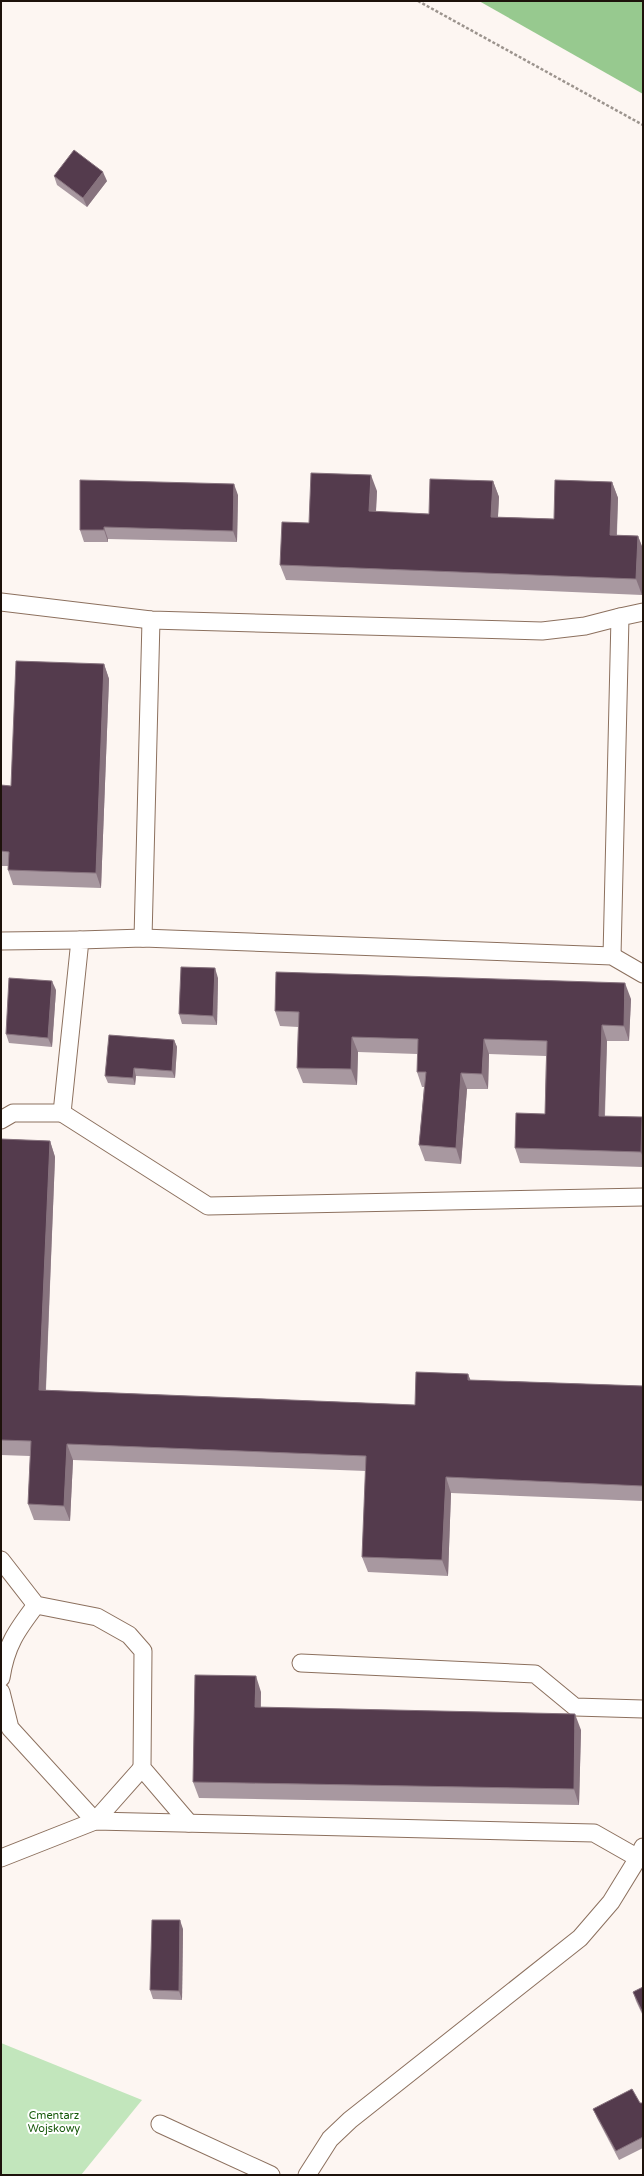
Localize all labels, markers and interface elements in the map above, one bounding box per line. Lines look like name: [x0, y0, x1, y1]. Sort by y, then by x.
park label: Cmentarz Wojskowy: [28, 2109, 80, 2135]

